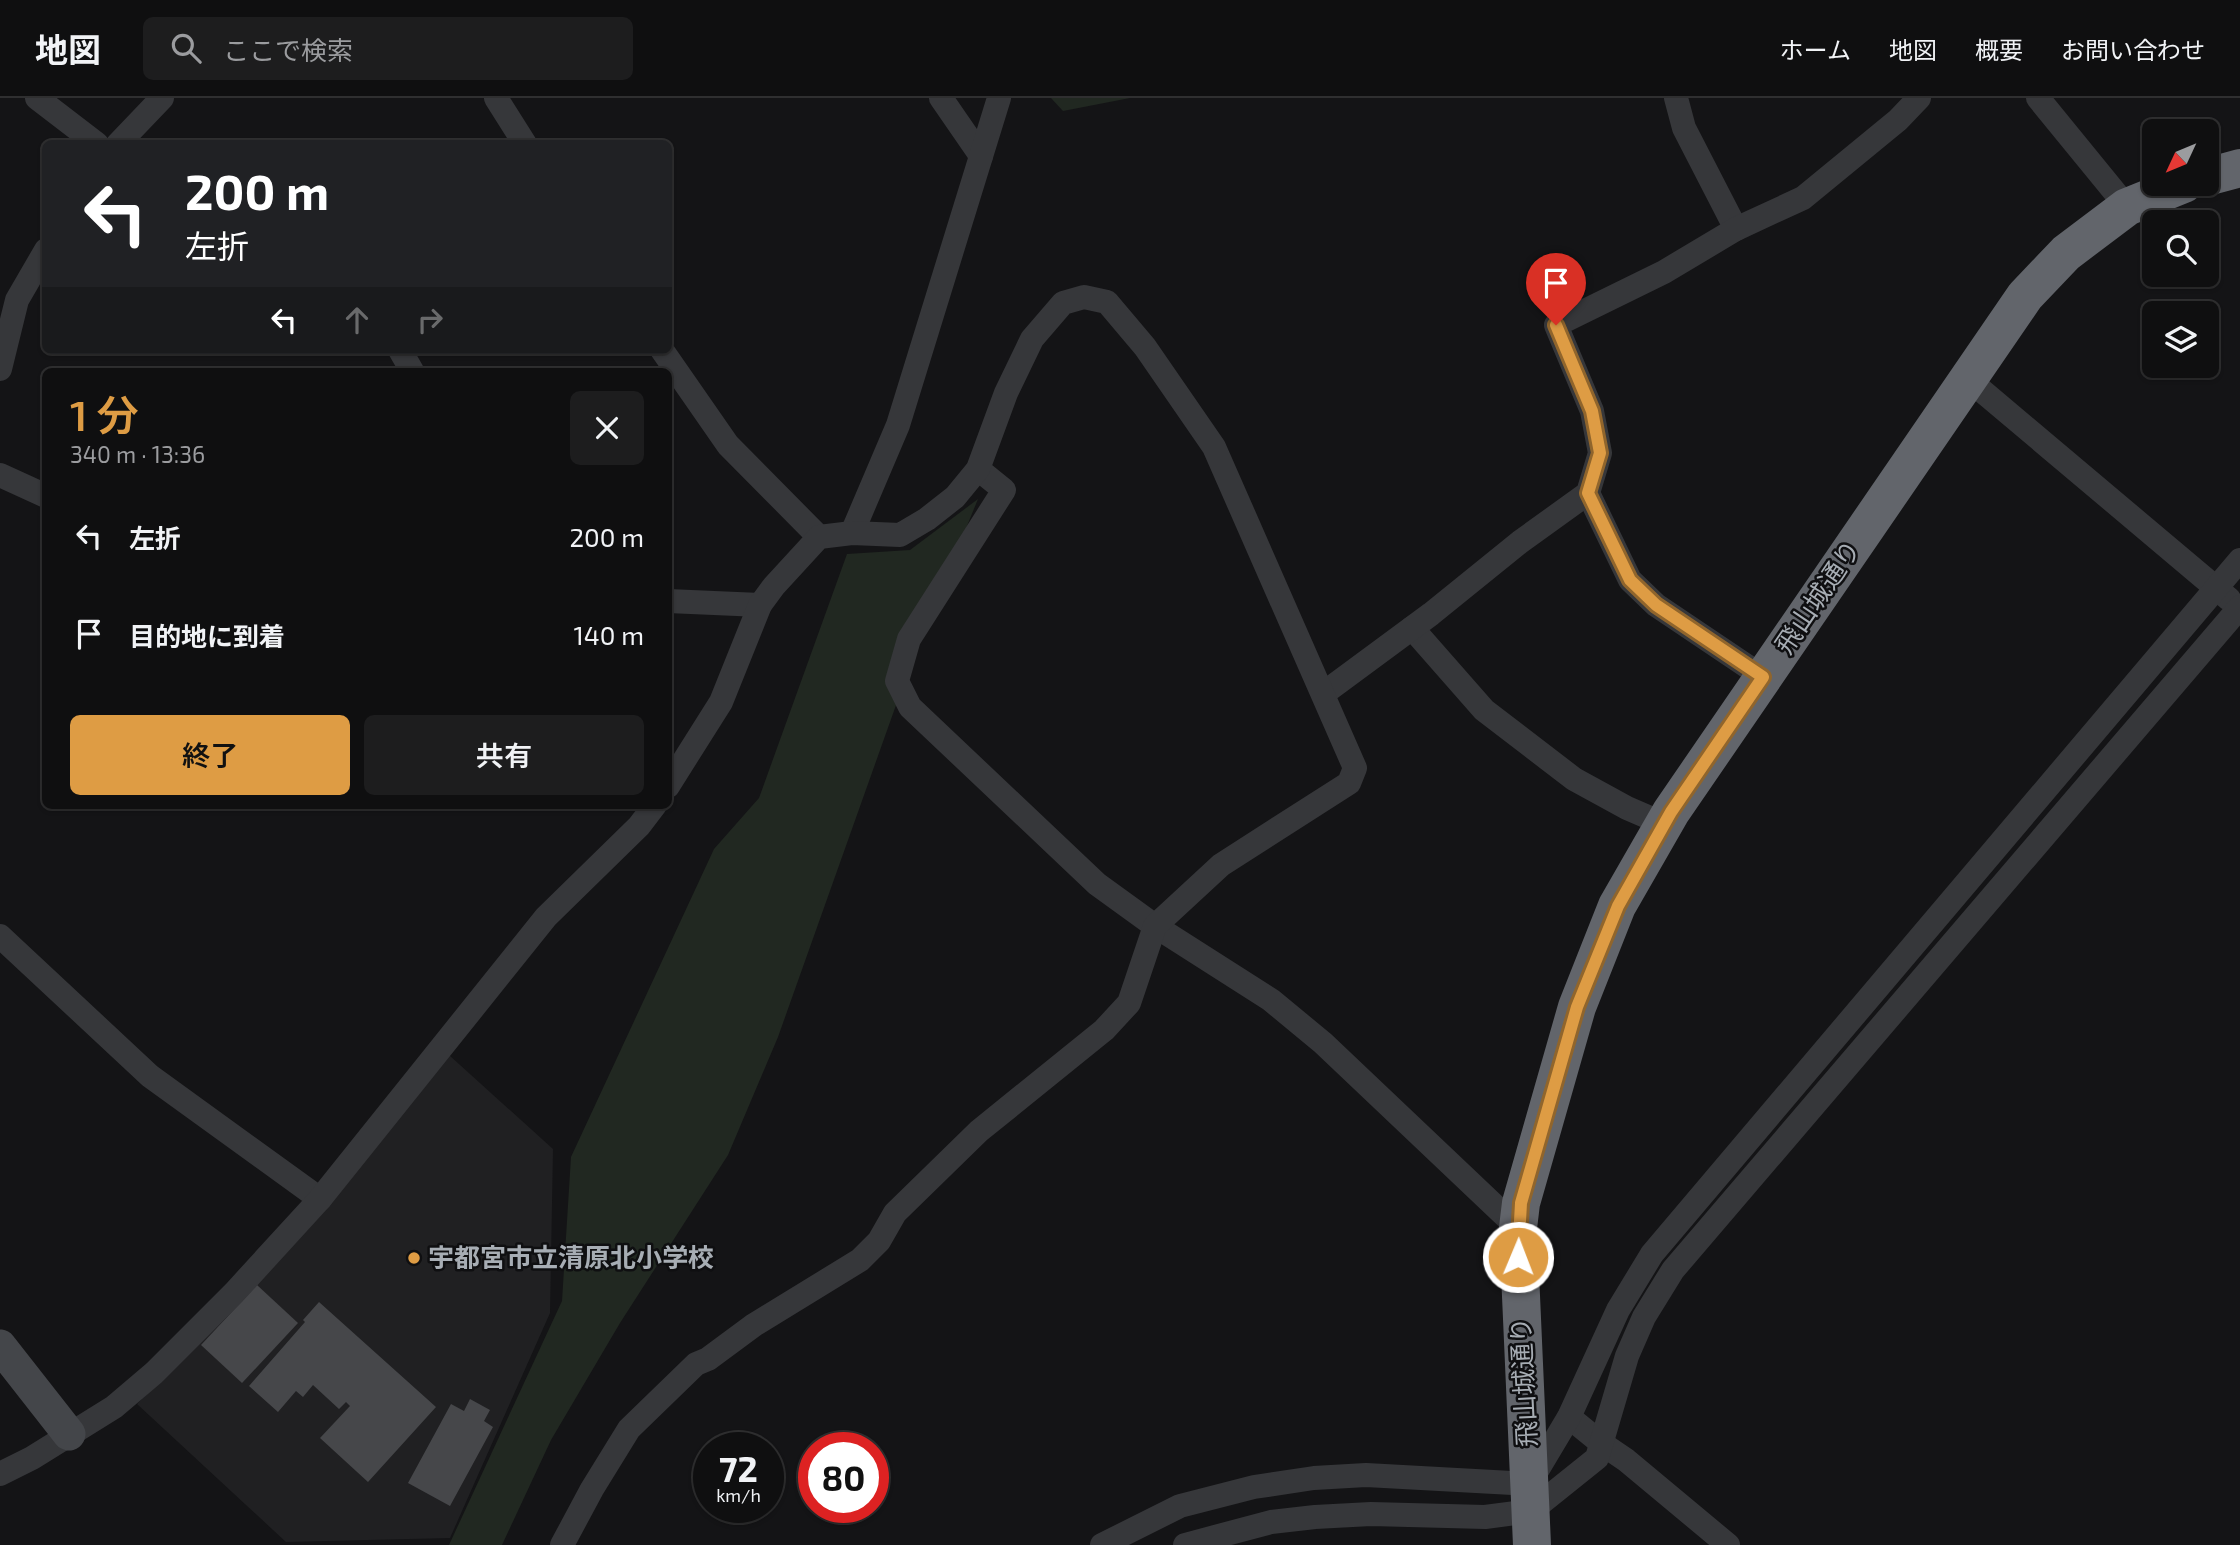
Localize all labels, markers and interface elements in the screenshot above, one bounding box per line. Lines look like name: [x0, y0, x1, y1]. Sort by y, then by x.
search box: [143, 17, 633, 80]
text: 地図: [35, 29, 101, 69]
icon: search: [167, 29, 205, 67]
text: ここで検索: [223, 34, 353, 65]
text: ホーム: [1780, 35, 1851, 64]
text: 地図: [1889, 35, 1937, 64]
text: 概要: [1975, 35, 2023, 64]
text: お問い合わせ: [2061, 35, 2205, 64]
north arrow: [2142, 119, 2219, 196]
map controls: [2142, 119, 2219, 378]
text: 200 m: [185, 161, 329, 220]
icon: left: [70, 168, 161, 259]
button: search: [2142, 210, 2219, 287]
text: 左折: [185, 226, 249, 264]
pin: [1526, 253, 1586, 325]
icon: arrive: [1537, 264, 1575, 302]
icon: left: [265, 301, 303, 339]
icon: ahead: [338, 301, 376, 339]
icon: right: [411, 301, 449, 339]
button: layers: [2142, 301, 2219, 378]
text: 1 分: [70, 389, 139, 439]
button: close: [570, 391, 644, 465]
text: 340 m · 13:36: [70, 440, 205, 468]
icon: left: [70, 517, 108, 555]
text: 200 m: [569, 521, 644, 552]
text: 左折: [129, 522, 181, 553]
street label: 飛山城通り: [1768, 534, 1866, 659]
icon: arrive: [70, 615, 108, 653]
text: 140 m: [573, 619, 644, 650]
text: 目的地に到着: [129, 620, 285, 651]
button: 終了: [70, 715, 350, 795]
button: 共有: [364, 715, 644, 795]
position arrow: [1481, 1220, 1555, 1294]
place label: 宇都宮市立清原北小学校: [428, 1241, 714, 1272]
marker: 宇都宮市立清原北小学校: [406, 1250, 422, 1266]
street label: 飛山城通り: [1504, 1316, 1541, 1448]
speed limit sign: 80: [798, 1432, 889, 1523]
text: 72: [719, 1447, 758, 1489]
text: km/h: [716, 1484, 761, 1506]

